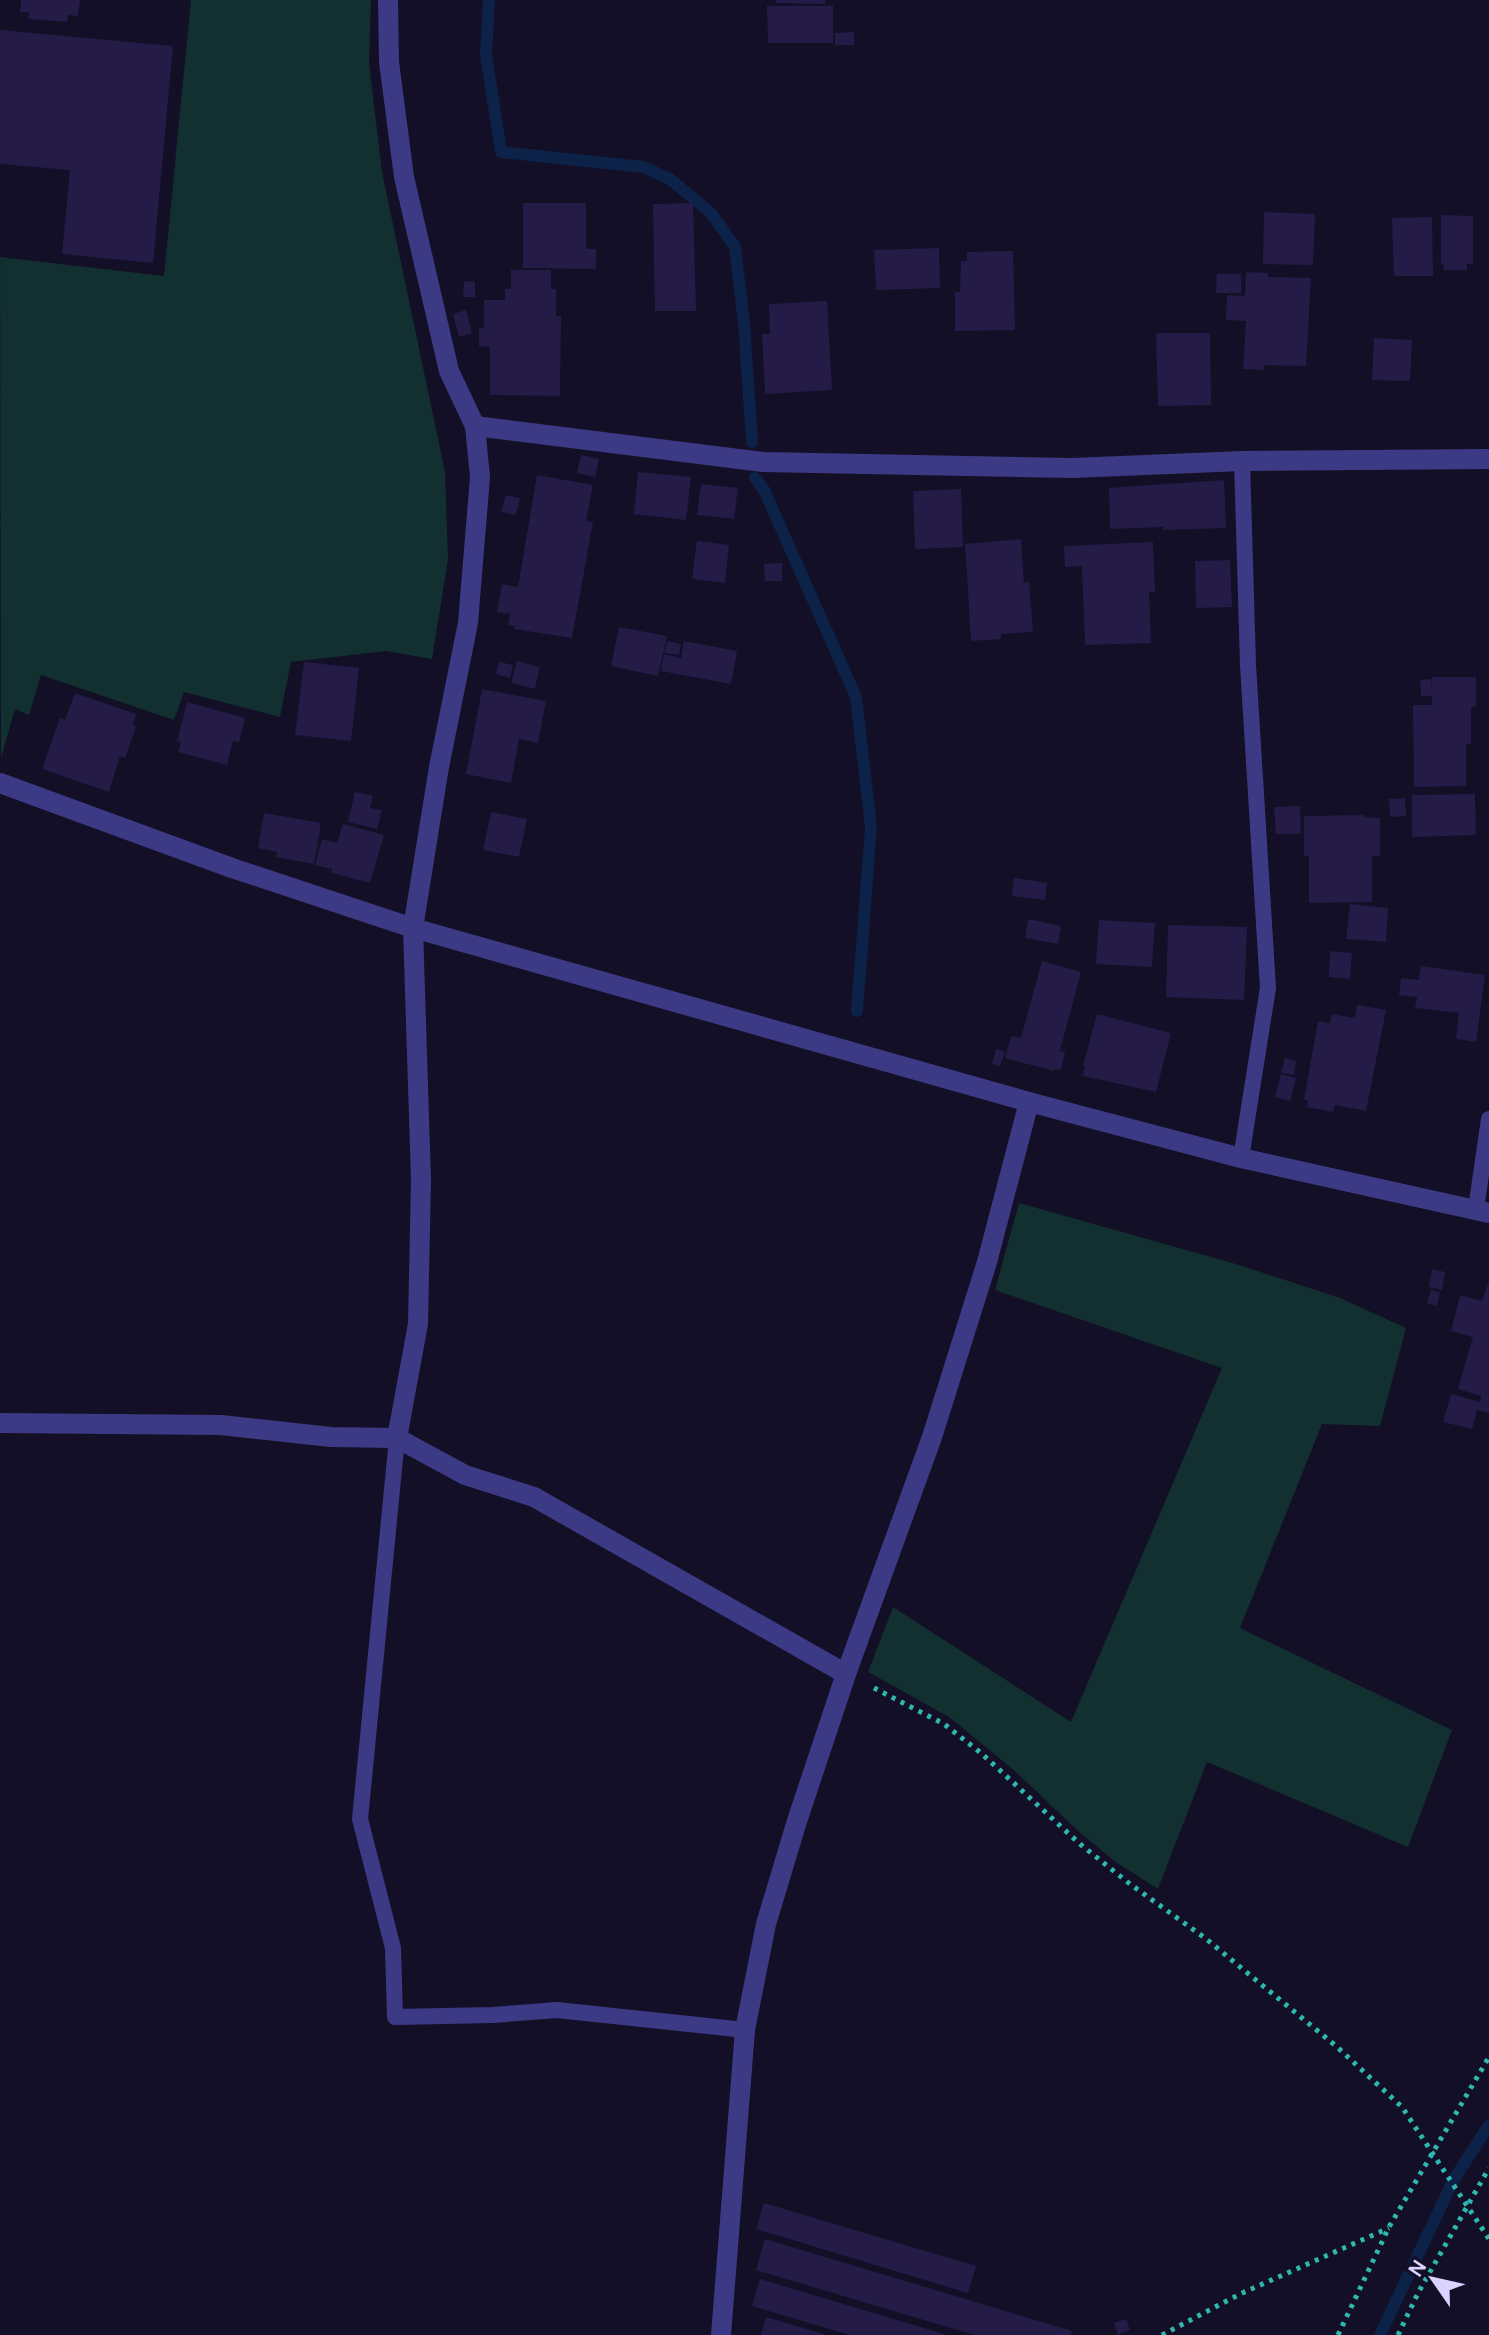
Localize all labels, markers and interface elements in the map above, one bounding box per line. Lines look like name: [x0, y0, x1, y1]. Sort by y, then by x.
north arrow: [1393, 2239, 1473, 2319]
text: N: [1402, 2255, 1432, 2282]

